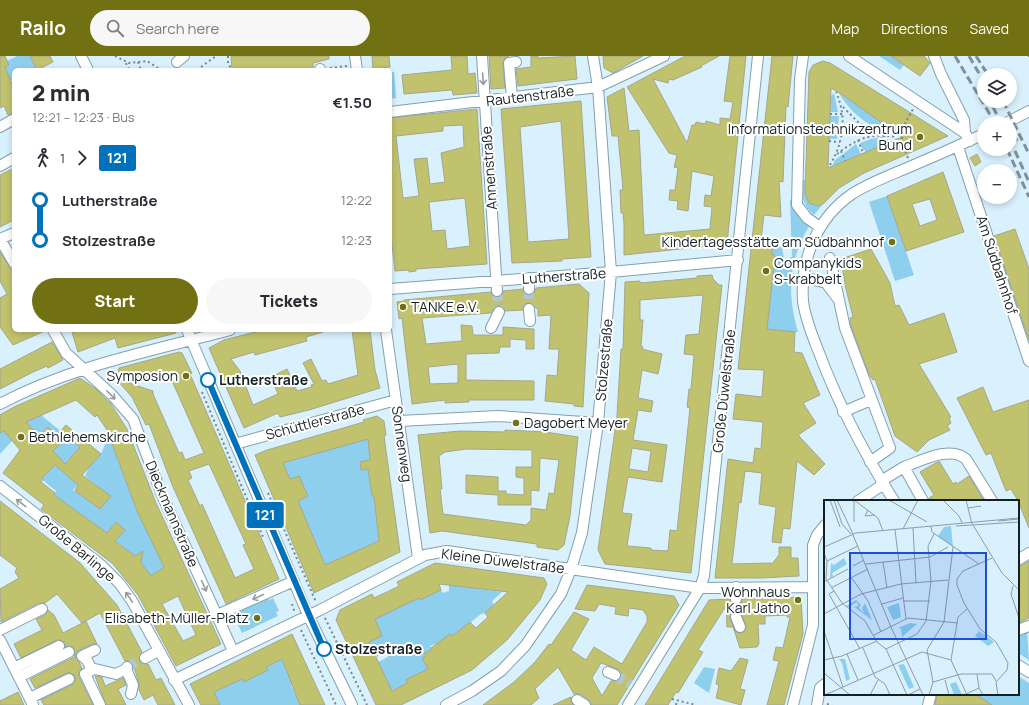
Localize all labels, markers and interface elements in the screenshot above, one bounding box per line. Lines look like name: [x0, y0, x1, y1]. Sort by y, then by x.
search box: [90, 10, 370, 46]
text: Railo: [20, 15, 66, 41]
icon: search: [104, 17, 126, 39]
text: Search here: [136, 18, 219, 39]
text: Map: [831, 19, 859, 38]
text: Directions: [881, 19, 948, 38]
text: Saved: [970, 19, 1009, 38]
map controls: [977, 68, 1017, 204]
button: layers: [977, 68, 1017, 108]
one-way arrow: [480, 72, 487, 85]
text: 2 min: [32, 78, 90, 108]
street label: Rautenstraße: [485, 81, 575, 110]
text: €1.50: [333, 92, 372, 113]
text: 12:21 – 12:23 · Bus: [32, 108, 135, 126]
button: +: [977, 116, 1017, 156]
place label: Informationstechnikzentrum Bund: [728, 119, 912, 154]
street label: Annenstraße: [476, 126, 501, 211]
marker: Informationstechnikzentrum Bund: [915, 132, 925, 142]
icon: walk: [32, 147, 54, 169]
icon: forward: [71, 147, 93, 169]
text: 121: [107, 148, 128, 167]
text: 1: [60, 149, 65, 167]
button: −: [977, 164, 1017, 204]
text: Lutherstraße: [62, 190, 158, 211]
text: 12:22: [341, 191, 372, 209]
street label: Am Südbahnhof: [973, 213, 1022, 317]
text: Stolzestraße: [62, 230, 155, 251]
text: 12:23: [341, 231, 372, 249]
place label: Kindertagesstätte am Südbahnhof: [661, 232, 884, 251]
marker: Kindertagesstätte am Südbahnhof: [887, 237, 897, 247]
place label: Companykids S-krabbelt: [774, 253, 862, 288]
street label: Lutherstraße: [521, 263, 607, 288]
marker: Companykids S-krabbelt: [761, 266, 771, 276]
button: Start: [32, 278, 198, 324]
button: Tickets: [206, 278, 372, 324]
place label: TANKE e.V.: [411, 297, 479, 316]
marker: TANKE e.V.: [398, 302, 408, 312]
street label: Stolzestraße: [590, 318, 617, 402]
street label: Große Düwelstraße: [708, 328, 739, 454]
place label: Symposion: [107, 366, 178, 385]
place label: Lutherstraße: [219, 370, 308, 389]
marker: Symposion: [181, 371, 191, 381]
marker: Lutherstraße: [200, 372, 216, 388]
one-way arrow: [106, 390, 116, 400]
street label: Schüttlerstraße: [263, 399, 366, 444]
street label: Sonnenweg: [388, 405, 417, 483]
place label: Dagobert Meyer: [524, 413, 628, 432]
marker: Dagobert Meyer: [511, 418, 521, 428]
place label: Bethlehemskirche: [29, 427, 146, 446]
marker: Bethlehemskirche: [16, 432, 26, 442]
street label: Dieckmannstraße: [141, 458, 203, 570]
one-way arrow: [15, 498, 26, 507]
inset map: [824, 500, 1019, 695]
line badge: 121: [242, 502, 288, 528]
text: 121: [255, 505, 275, 524]
street label: Große Barlinge: [35, 510, 120, 585]
street label: Kleine Düwelstraße: [440, 544, 566, 577]
one-way arrow: [201, 580, 208, 592]
place label: Wohnhaus Karl Jatho: [721, 582, 790, 617]
one-way arrow: [125, 592, 133, 603]
one-way arrow: [252, 593, 264, 601]
marker: Wohnhaus Karl Jatho: [793, 595, 803, 605]
place label: Elisabeth-Müller-Platz: [105, 608, 249, 627]
marker: Elisabeth-Müller-Platz: [252, 613, 262, 623]
place label: Stolzestraße: [335, 639, 422, 658]
marker: Stolzestraße: [316, 641, 332, 657]

